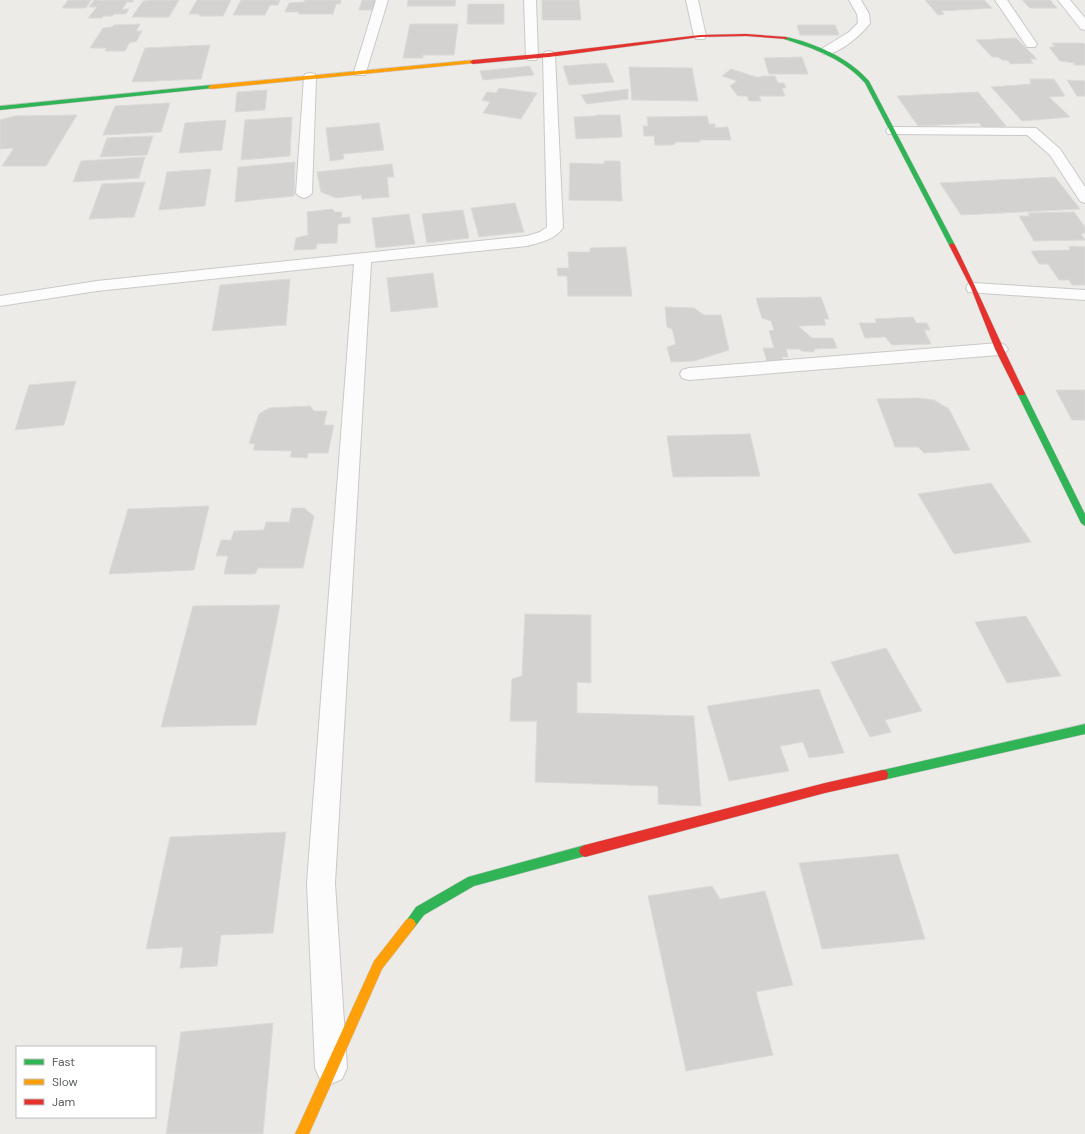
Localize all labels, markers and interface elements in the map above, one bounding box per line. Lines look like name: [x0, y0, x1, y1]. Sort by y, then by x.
legend: [16, 1046, 156, 1118]
text: Fast: [52, 1054, 75, 1070]
text: Slow: [52, 1074, 78, 1090]
text: Jam: [52, 1094, 75, 1110]

